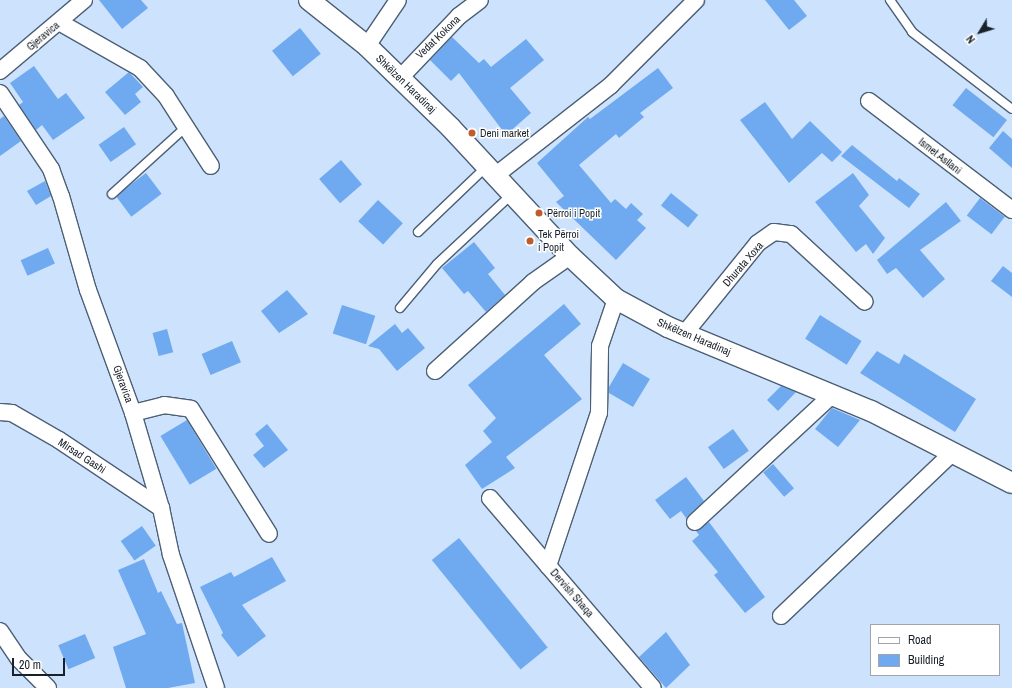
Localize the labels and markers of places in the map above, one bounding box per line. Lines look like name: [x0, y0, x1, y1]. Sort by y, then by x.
place label: Deni market: [480, 126, 529, 140]
marker: Deni market: [467, 128, 477, 138]
place label: Përroi i Popit: [547, 206, 600, 220]
marker: Përroi i Popit: [534, 208, 544, 218]
place label: Tek Përroi i Popit: [538, 228, 579, 254]
marker: Tek Përroi i Popit: [525, 236, 535, 246]

